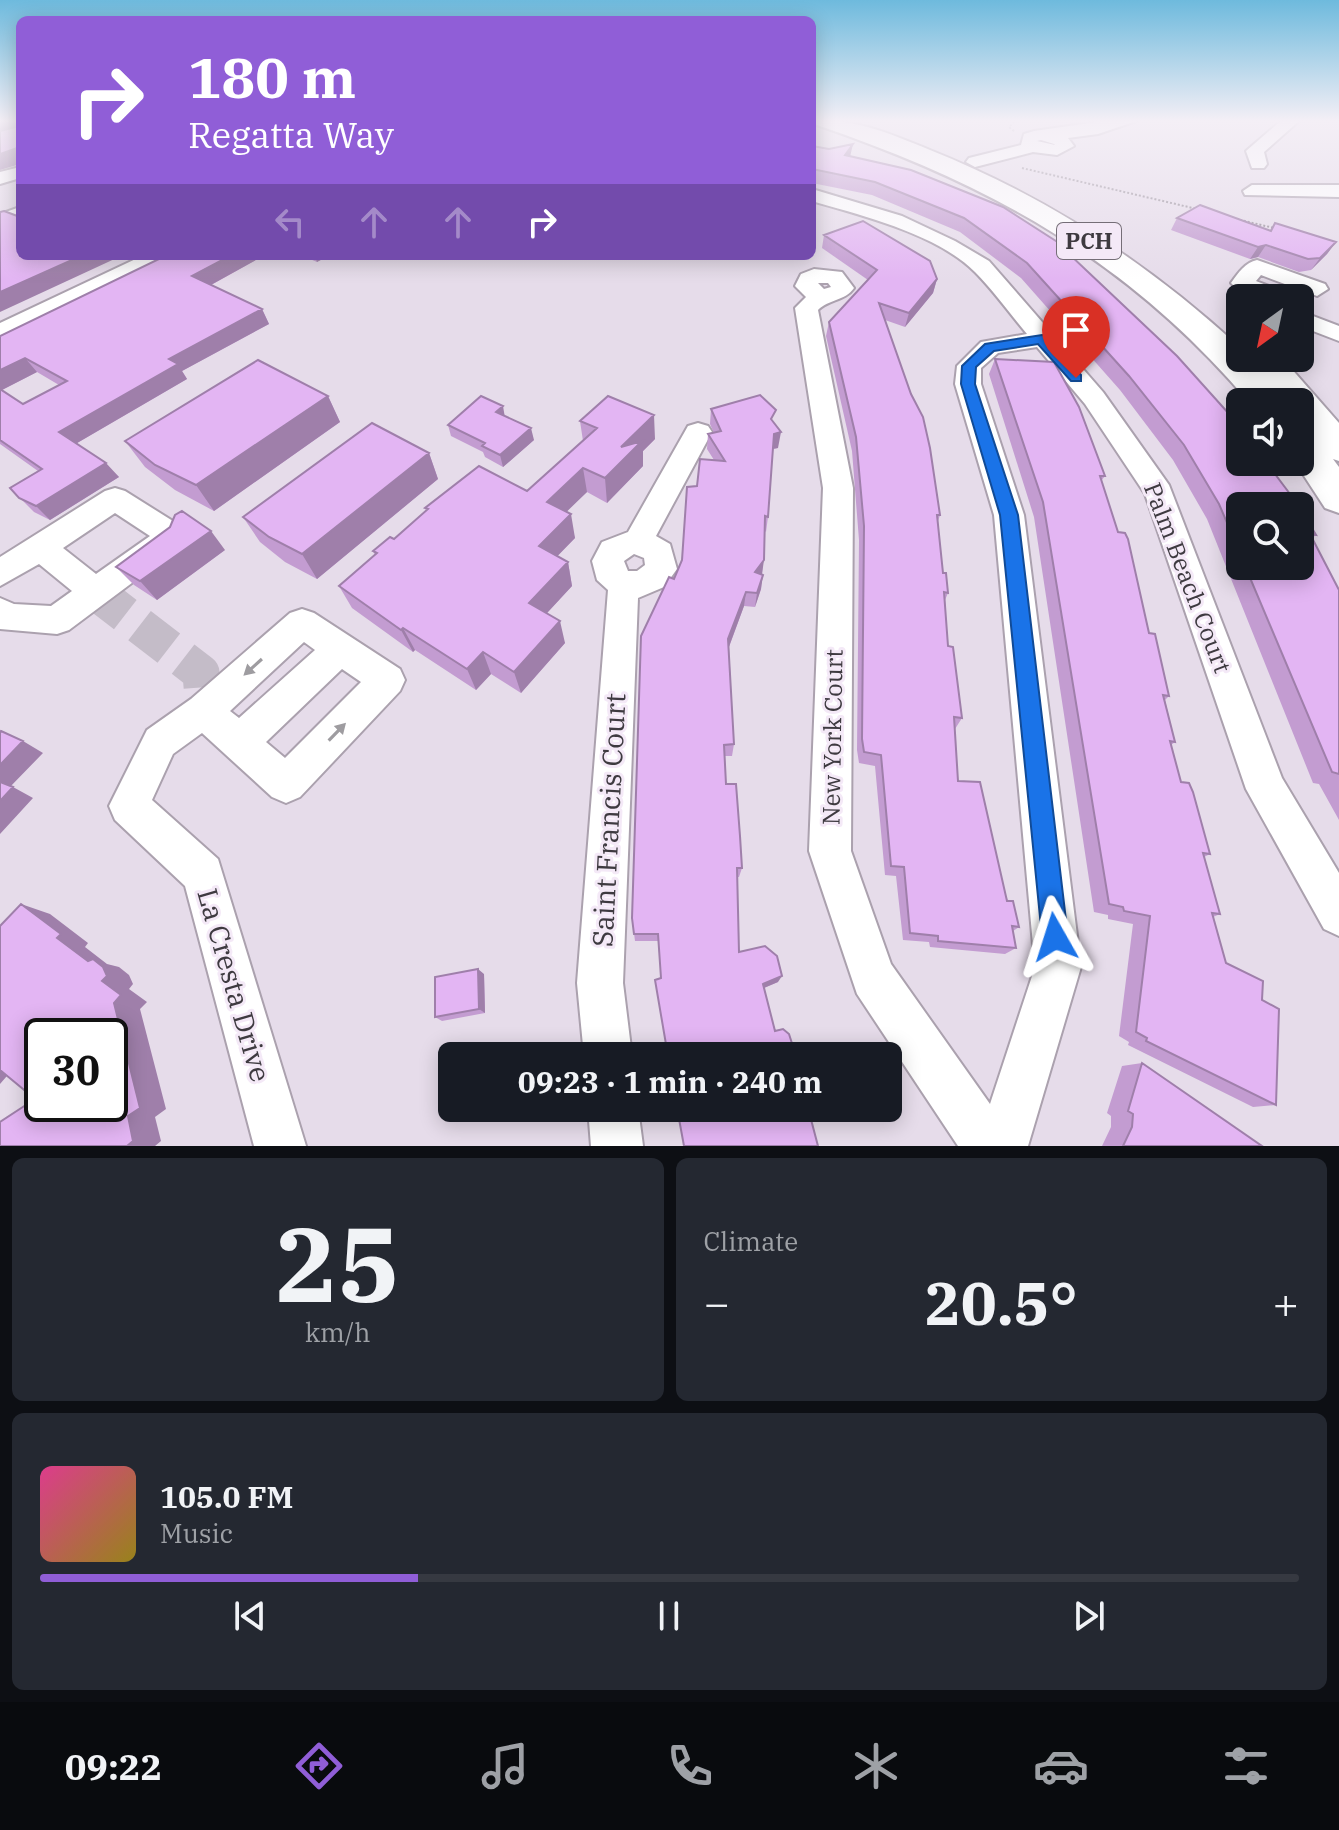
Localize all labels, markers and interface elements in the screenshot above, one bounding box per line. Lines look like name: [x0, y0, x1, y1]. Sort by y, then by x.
text: 180 m: [188, 41, 356, 113]
icon: right: [56, 48, 160, 152]
text: Regatta Way: [188, 111, 394, 158]
icon: left: [268, 200, 312, 244]
icon: ahead: [352, 200, 396, 244]
icon: ahead: [436, 200, 480, 244]
icon: right: [520, 200, 564, 244]
road number: PCH: [1057, 223, 1121, 259]
north arrow: [1226, 284, 1314, 372]
map controls: [1226, 284, 1314, 580]
pin: [1042, 296, 1110, 378]
icon: arrive: [1054, 308, 1098, 352]
button: sound: [1226, 388, 1314, 476]
street label: Palm Beach Court: [1137, 478, 1239, 678]
button: search: [1226, 492, 1314, 580]
street label: New York Court: [814, 649, 850, 825]
one-way arrow: [244, 657, 263, 675]
street label: Saint Francis Court: [583, 692, 634, 948]
one-way arrow: [327, 723, 346, 742]
street label: La Cresta Drive: [189, 884, 280, 1086]
position arrow: [1013, 895, 1097, 979]
speed limit sign: 30: [24, 1018, 128, 1122]
text: 09:23 · 1 min · 240 m: [518, 1062, 822, 1101]
text: 25: [275, 1195, 400, 1331]
text: Climate: [704, 1224, 798, 1258]
text: 20.5°: [925, 1263, 1078, 1342]
text: −: [704, 1274, 730, 1331]
text: +: [1273, 1274, 1299, 1331]
text: km/h: [305, 1315, 371, 1349]
text: 105.0 FM: [160, 1477, 293, 1516]
text: Music: [160, 1516, 233, 1550]
icon: previous: [228, 1594, 272, 1638]
icon: pause: [647, 1594, 691, 1638]
icon: next: [1067, 1594, 1111, 1638]
icon: directions: [291, 1738, 347, 1794]
icon: music: [477, 1738, 533, 1794]
icon: phone: [662, 1738, 718, 1794]
icon: climate: [848, 1738, 904, 1794]
icon: car: [1033, 1738, 1089, 1794]
icon: filters: [1218, 1738, 1274, 1794]
text: 09:22: [65, 1743, 162, 1790]

